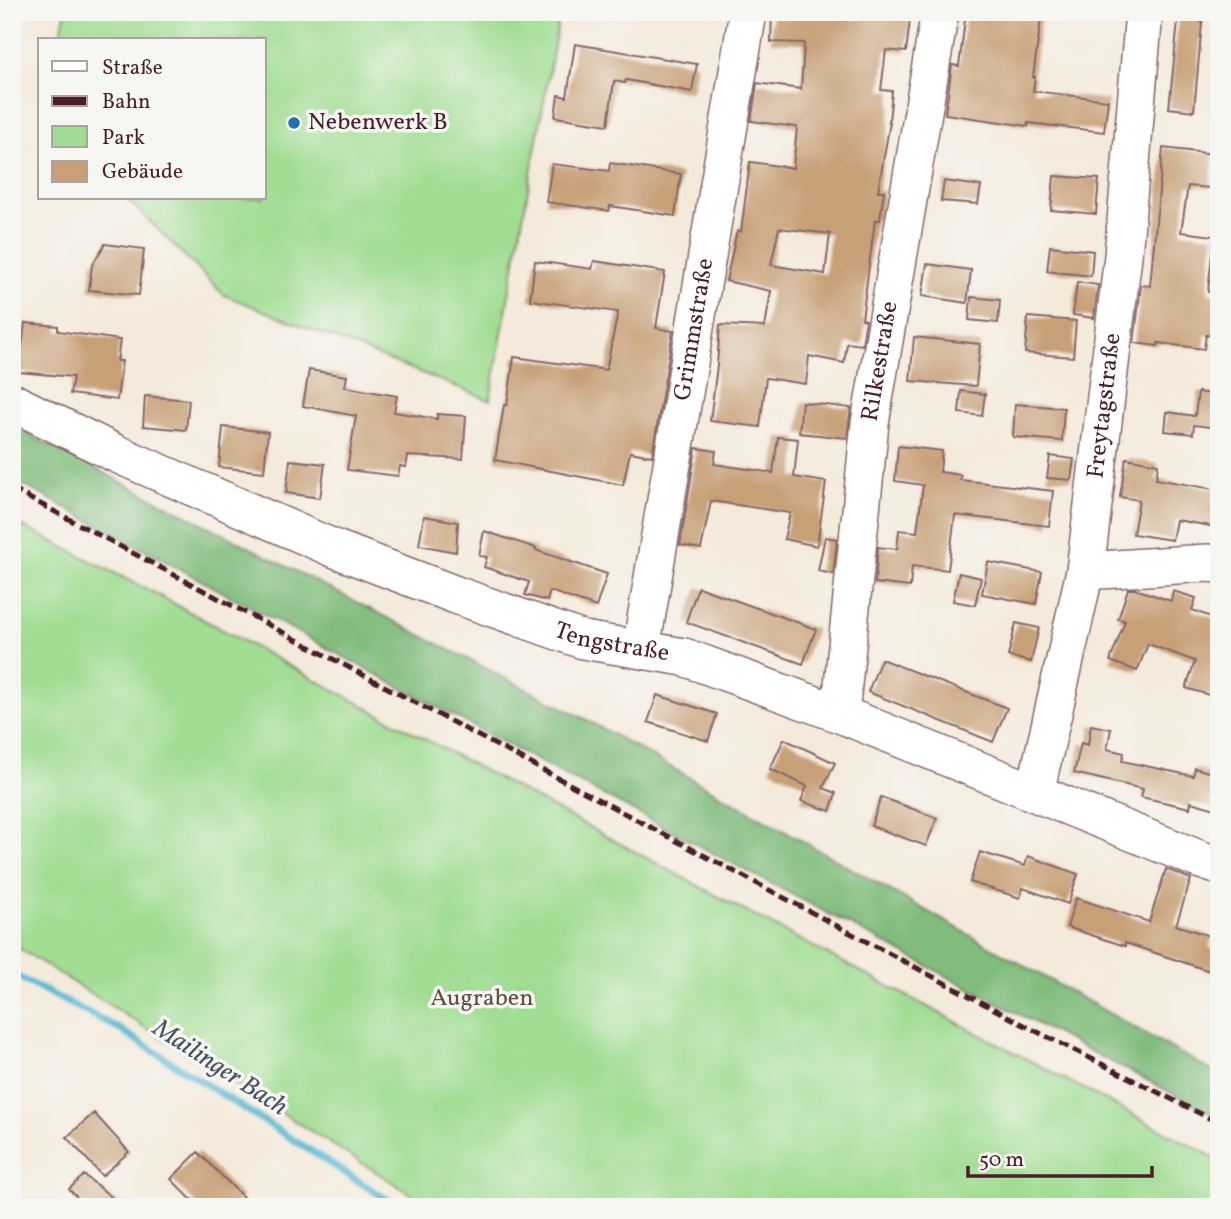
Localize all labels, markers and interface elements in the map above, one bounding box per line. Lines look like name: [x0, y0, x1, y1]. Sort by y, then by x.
legend: [38, 38, 266, 200]
text: Straße: [102, 54, 163, 83]
text: Bahn: [102, 88, 151, 117]
place label: Nebenwerk B: [308, 106, 448, 140]
marker: Nebenwerk B: [286, 115, 302, 131]
text: Park: [102, 124, 145, 153]
text: Gebäude: [102, 158, 183, 187]
street label: Grimmstraße: [666, 256, 723, 403]
street label: Rilkestraße: [854, 299, 907, 424]
street label: Freytagstraße: [1079, 331, 1131, 480]
street label: Tengstraße: [549, 614, 672, 671]
park label: Augraben: [430, 982, 534, 1016]
water label: Mailinger Bach: [145, 1010, 294, 1125]
scale bar: [968, 1135, 1152, 1179]
text: 50 m: [979, 1146, 1024, 1175]

